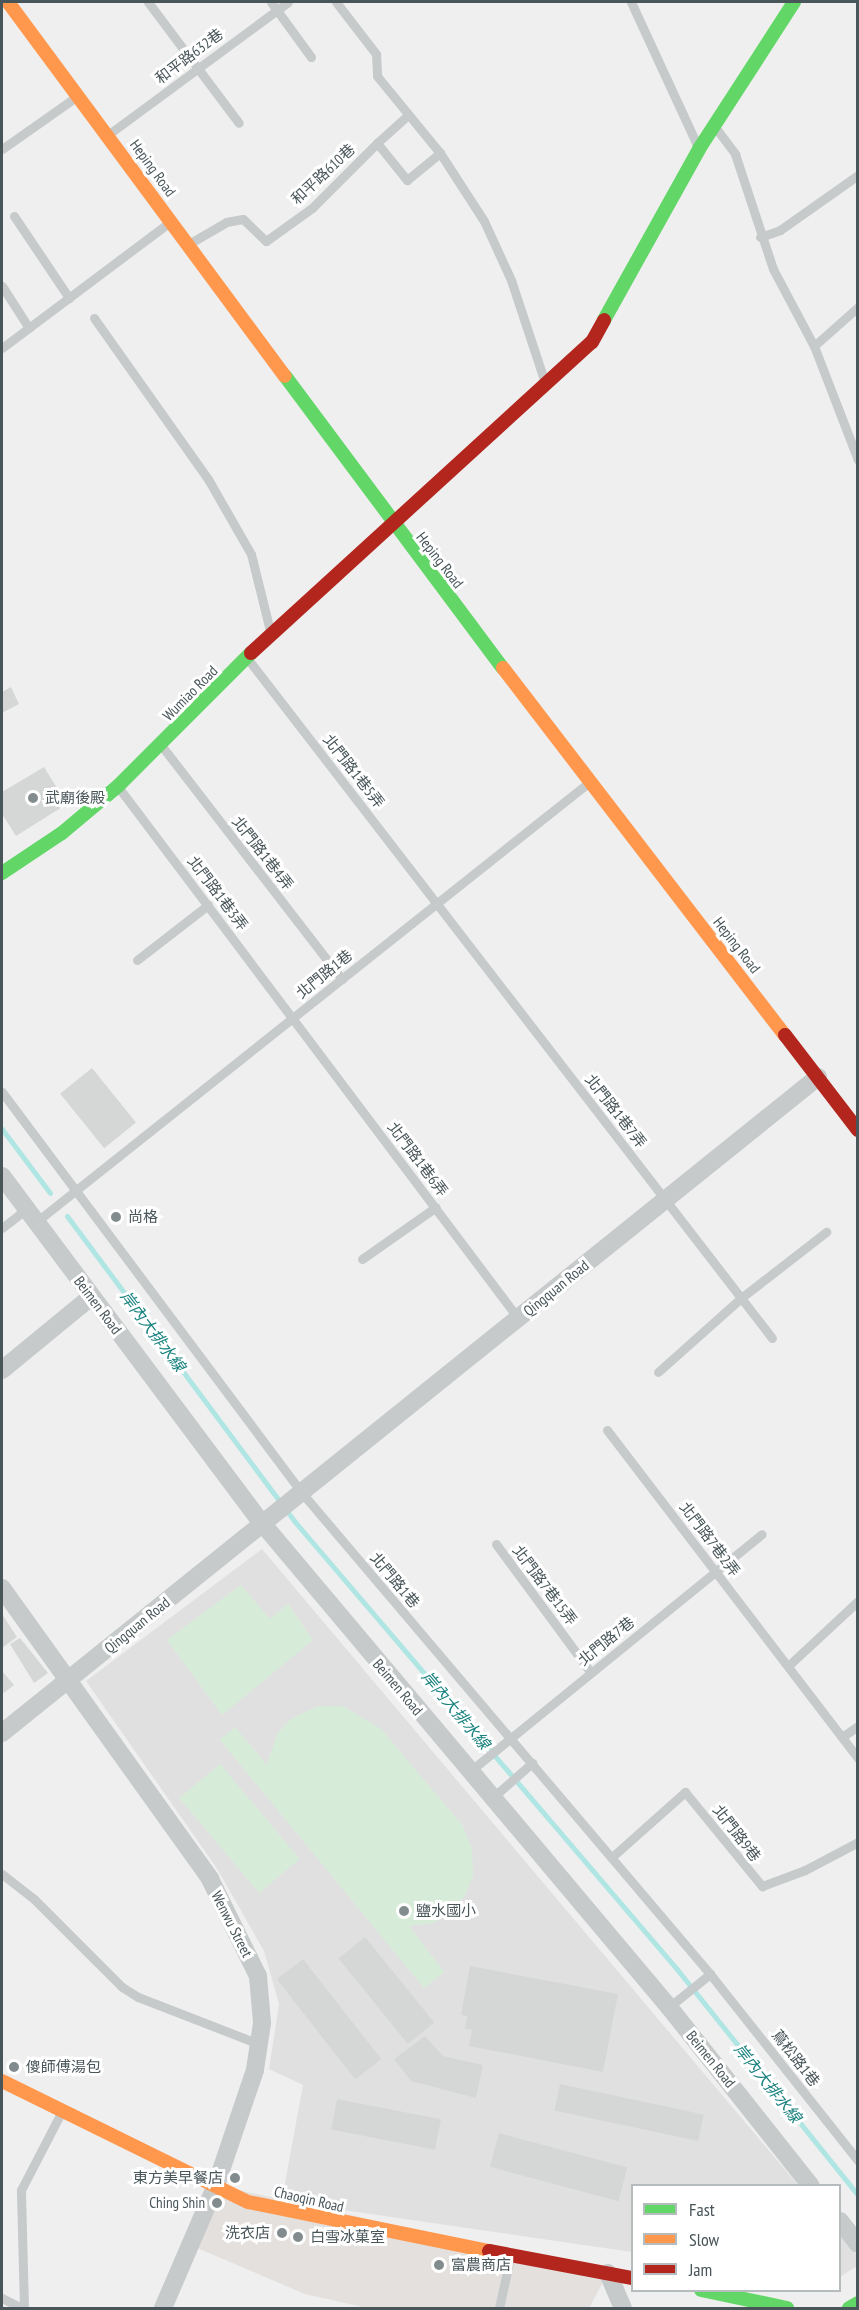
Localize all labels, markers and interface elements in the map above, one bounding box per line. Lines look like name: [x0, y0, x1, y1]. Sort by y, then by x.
street label: 和平路632巷: [152, 25, 226, 87]
street label: Heping Road: [126, 136, 180, 200]
street label: 和平路610巷: [288, 140, 358, 208]
street label: Heping Road: [413, 529, 467, 591]
street label: Wumiao Road: [159, 662, 221, 724]
street label: 北門路1巷5弄: [320, 731, 388, 811]
place label: 武廟後殿: [45, 789, 105, 807]
marker: 武廟後殿: [26, 791, 40, 805]
street label: 北門路1巷4弄: [229, 813, 297, 893]
street label: 北門路1巷3弄: [184, 852, 252, 934]
street label: Heping Road: [710, 914, 764, 976]
street label: 北門路1巷: [292, 946, 356, 1002]
street label: 北門路1巷7弄: [582, 1071, 650, 1151]
street label: 北門路1巷6弄: [384, 1118, 452, 1200]
place label: 尚格: [128, 1208, 158, 1226]
marker: 尚格: [109, 1210, 123, 1224]
street label: Qingquan Road: [520, 1256, 592, 1320]
street label: Beimen Road: [70, 1272, 126, 1338]
water label: 岸內大排水線: [116, 1287, 190, 1375]
street label: 北門路7巷2弄: [676, 1498, 744, 1580]
street label: 北門路7巷15弄: [509, 1542, 581, 1628]
street label: 北門路1巷: [367, 1549, 423, 1611]
street label: Qingquan Road: [101, 1593, 173, 1657]
street label: 北門路7巷: [574, 1613, 638, 1669]
street label: Beimen Road: [369, 1655, 427, 1719]
water label: 岸內大排水線: [418, 1667, 494, 1753]
street label: 北門路9巷: [709, 1801, 765, 1865]
street label: Wenwu Street: [208, 1888, 256, 1960]
place label: 鹽水國小: [416, 1902, 476, 1920]
marker: 鹽水國小: [397, 1904, 411, 1918]
street label: 蔦松路1巷: [768, 2026, 824, 2090]
street label: Beimen Road: [683, 2027, 739, 2091]
water label: 岸內大排水線: [730, 2040, 806, 2126]
place label: 傻師傅湯包: [26, 2058, 101, 2076]
marker: 傻師傅湯包: [7, 2060, 21, 2074]
place label: 東方美早餐店: [133, 2169, 223, 2187]
marker: 東方美早餐店: [228, 2171, 242, 2185]
street label: Chaoqin Road: [272, 2182, 346, 2216]
legend: [631, 2184, 841, 2292]
place label: Ching Shin: [149, 2194, 205, 2212]
marker: Ching Shin: [210, 2196, 224, 2210]
text: Fast: [689, 2198, 715, 2221]
place label: 洗衣店: [225, 2224, 270, 2242]
marker: 洗衣店: [275, 2226, 289, 2240]
place label: 白雪冰菓室: [310, 2228, 385, 2246]
text: Slow: [689, 2228, 719, 2251]
marker: 白雪冰菓室: [291, 2230, 305, 2244]
place label: 富農商店: [451, 2256, 511, 2274]
marker: 富農商店: [432, 2258, 446, 2272]
text: Jam: [689, 2258, 712, 2281]

